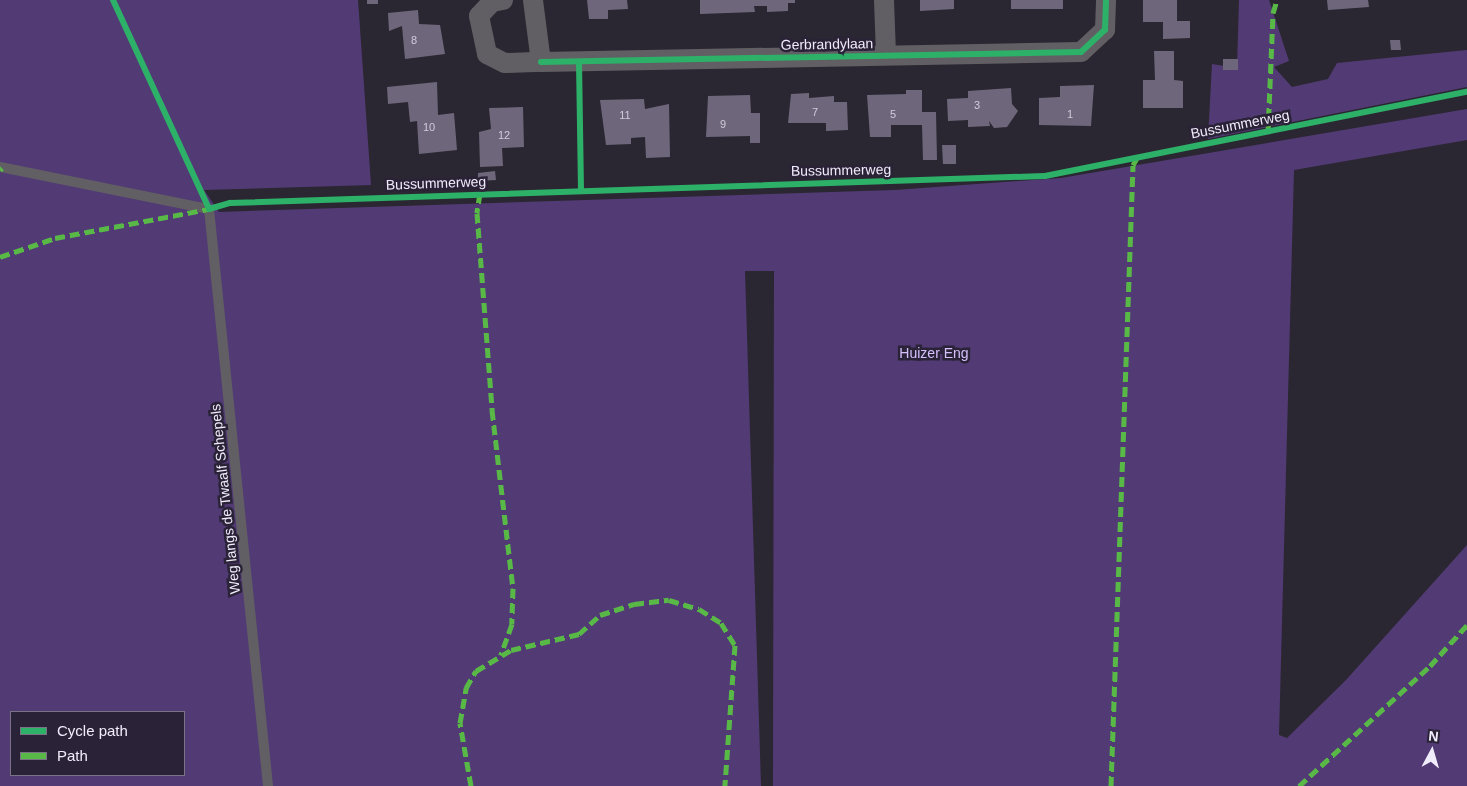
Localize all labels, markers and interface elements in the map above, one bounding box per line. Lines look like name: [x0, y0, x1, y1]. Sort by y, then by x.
house number: 8: [411, 33, 417, 47]
street label: Gerbrandylaan: [781, 35, 873, 53]
house number: 3: [974, 98, 980, 112]
house number: 7: [812, 105, 818, 119]
street label: Bussummerweg: [1189, 106, 1291, 142]
house number: 5: [890, 107, 896, 121]
house number: 1: [1067, 107, 1073, 121]
house number: 11: [619, 108, 631, 122]
house number: 9: [720, 117, 726, 131]
house number: 10: [423, 120, 435, 134]
house number: 12: [498, 128, 510, 142]
street label: Bussummerweg: [791, 161, 891, 179]
street label: Bussummerweg: [386, 173, 486, 193]
park label: Huizer Eng: [899, 345, 969, 361]
street label: Weg langs de Twaalf Schepels: [207, 403, 243, 595]
legend: [10, 711, 185, 776]
text: Cycle path: [57, 722, 128, 739]
north arrow: [1407, 726, 1457, 776]
text: N: [1428, 728, 1439, 745]
text: Path: [57, 747, 88, 764]

